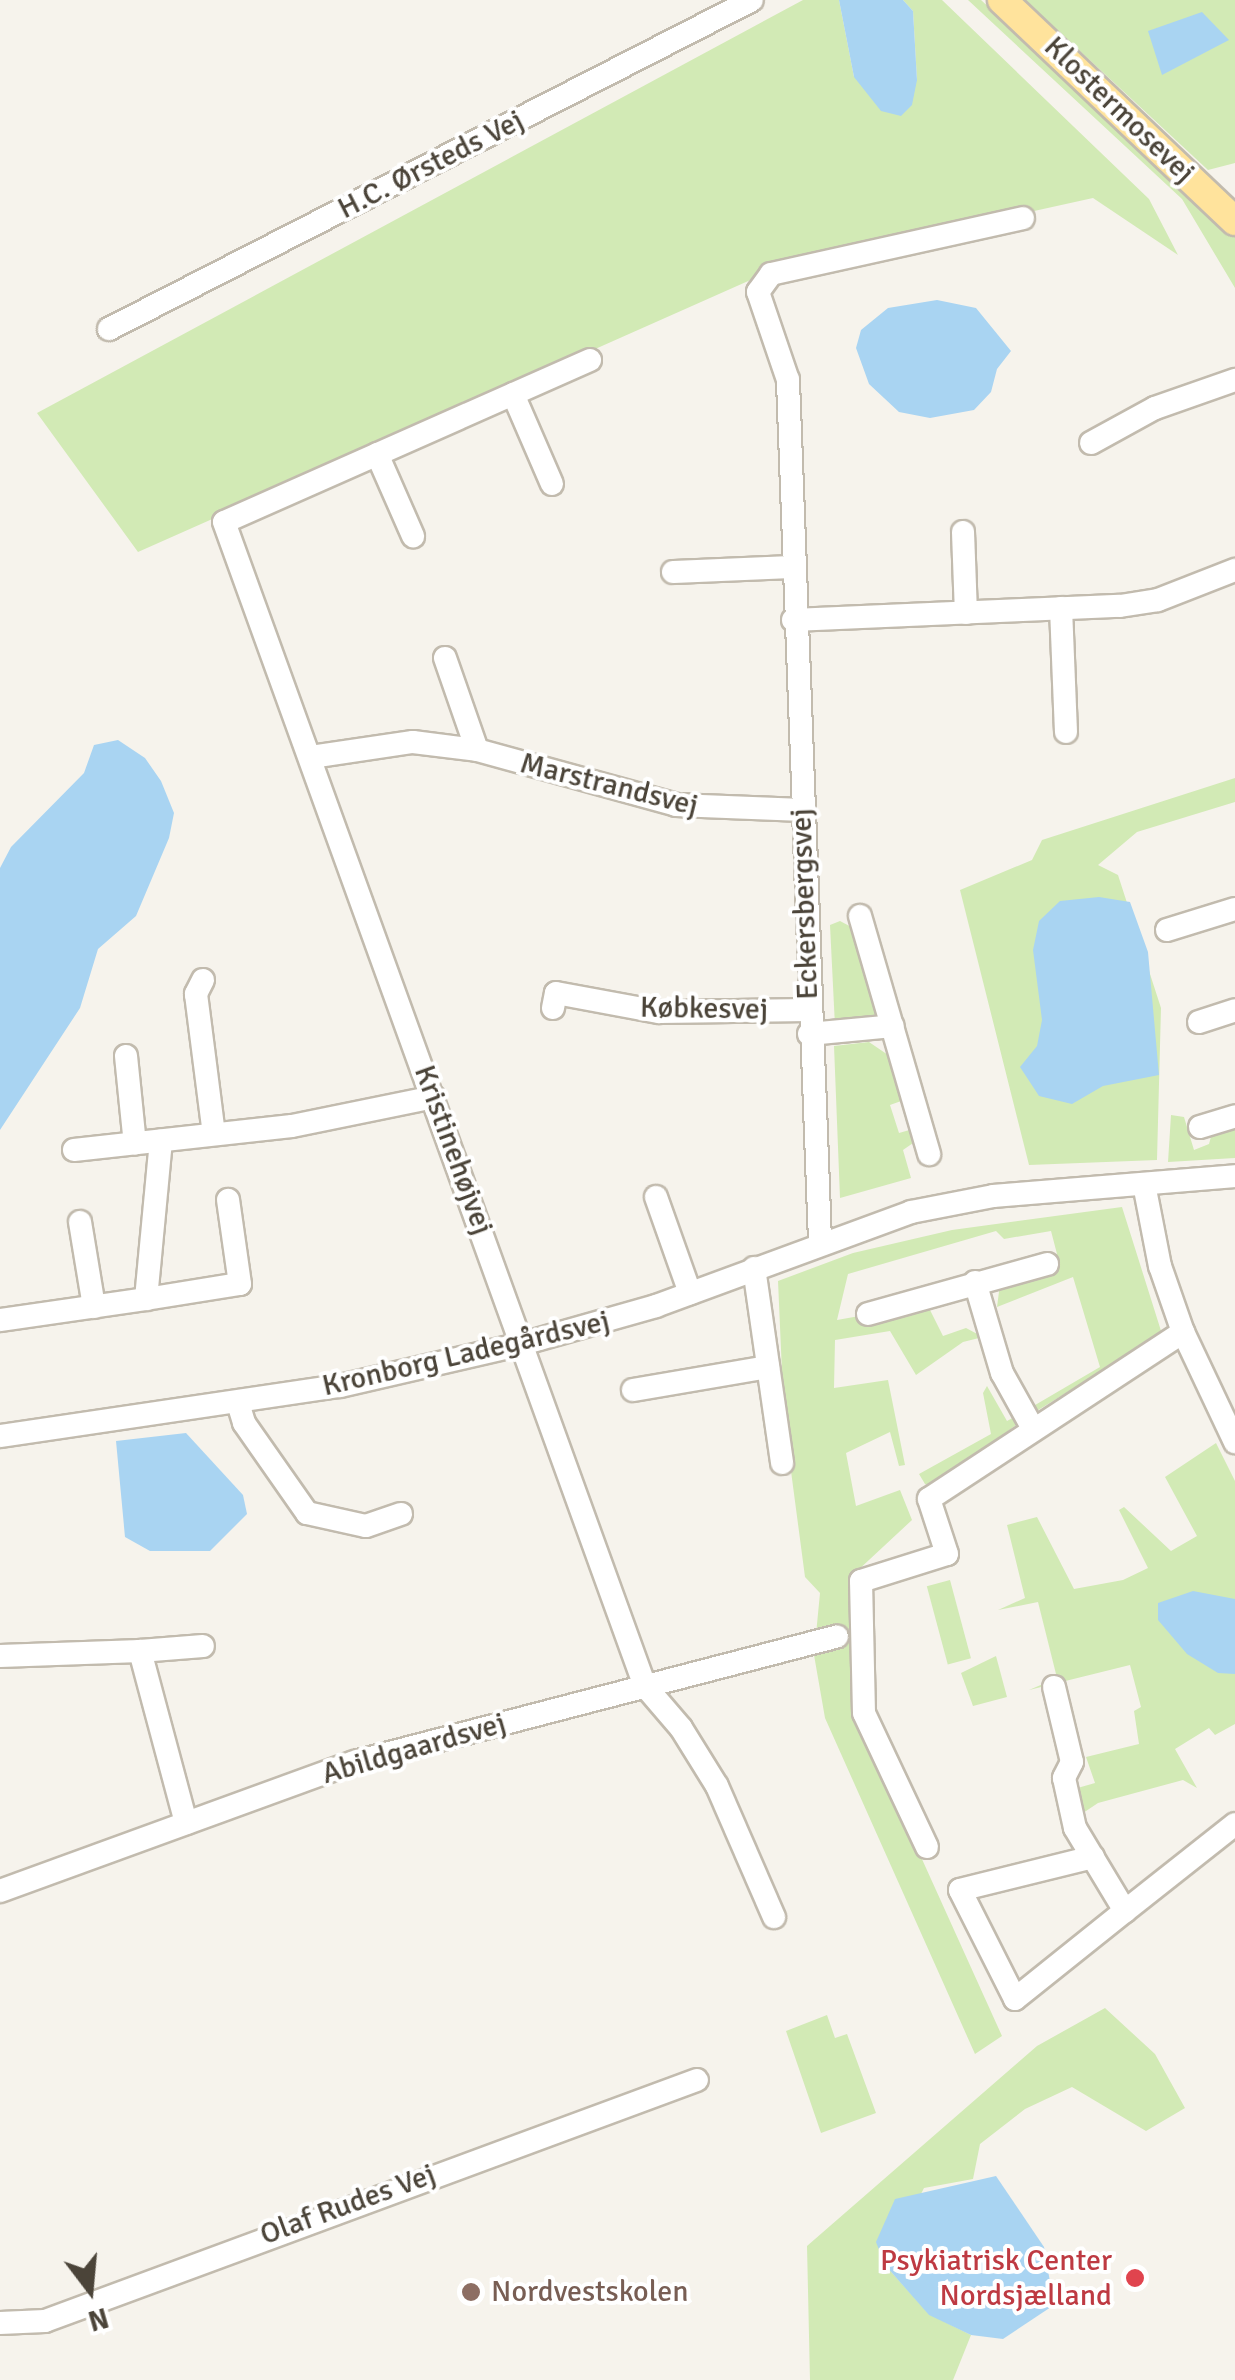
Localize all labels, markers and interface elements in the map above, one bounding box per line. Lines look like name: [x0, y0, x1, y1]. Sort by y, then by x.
street label: Klostermosevej: [1036, 29, 1202, 191]
street label: H.C. Ørsteds Vej: [332, 103, 530, 227]
street label: Marstrandsvej: [516, 746, 702, 824]
street label: Eckersbergsvej: [784, 808, 826, 1000]
street label: Købkesvej: [640, 990, 768, 1028]
street label: Kristinehøjvej: [406, 1060, 500, 1240]
street label: Kronborg Ladegårdsvej: [319, 1303, 613, 1405]
street label: Abildgaardsvej: [318, 1706, 510, 1792]
street label: Olaf Rudes Vej: [255, 2157, 441, 2253]
north arrow: [40, 2240, 140, 2340]
place label: Psykiatrisk Center Nordsjælland: [880, 2243, 1112, 2314]
marker: Psykiatrisk Center Nordsjælland: [1122, 2265, 1148, 2291]
place label: Nordvestskolen: [491, 2274, 689, 2310]
marker: Nordvestskolen: [460, 2281, 482, 2303]
text: N: [84, 2300, 112, 2338]

